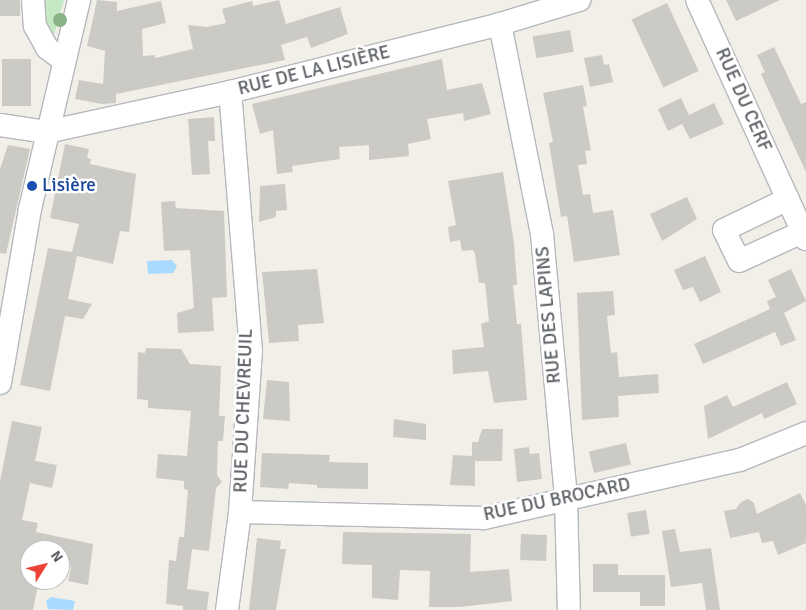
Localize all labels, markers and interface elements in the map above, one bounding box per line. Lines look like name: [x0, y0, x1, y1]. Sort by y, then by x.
street label: RUE DE LA LISIÈRE: [236, 41, 392, 101]
street label: RUE DU CERF: [710, 44, 776, 156]
place label: Lisière: [42, 175, 96, 197]
marker: Lisière: [26, 180, 38, 192]
street label: RUE DES LAPINS: [532, 245, 566, 385]
street label: RUE DU CHEVREUIL: [230, 329, 258, 493]
street label: RUE DU BROCARD: [481, 473, 633, 527]
north arrow: [20, 540, 70, 590]
text: N: [47, 548, 66, 565]

